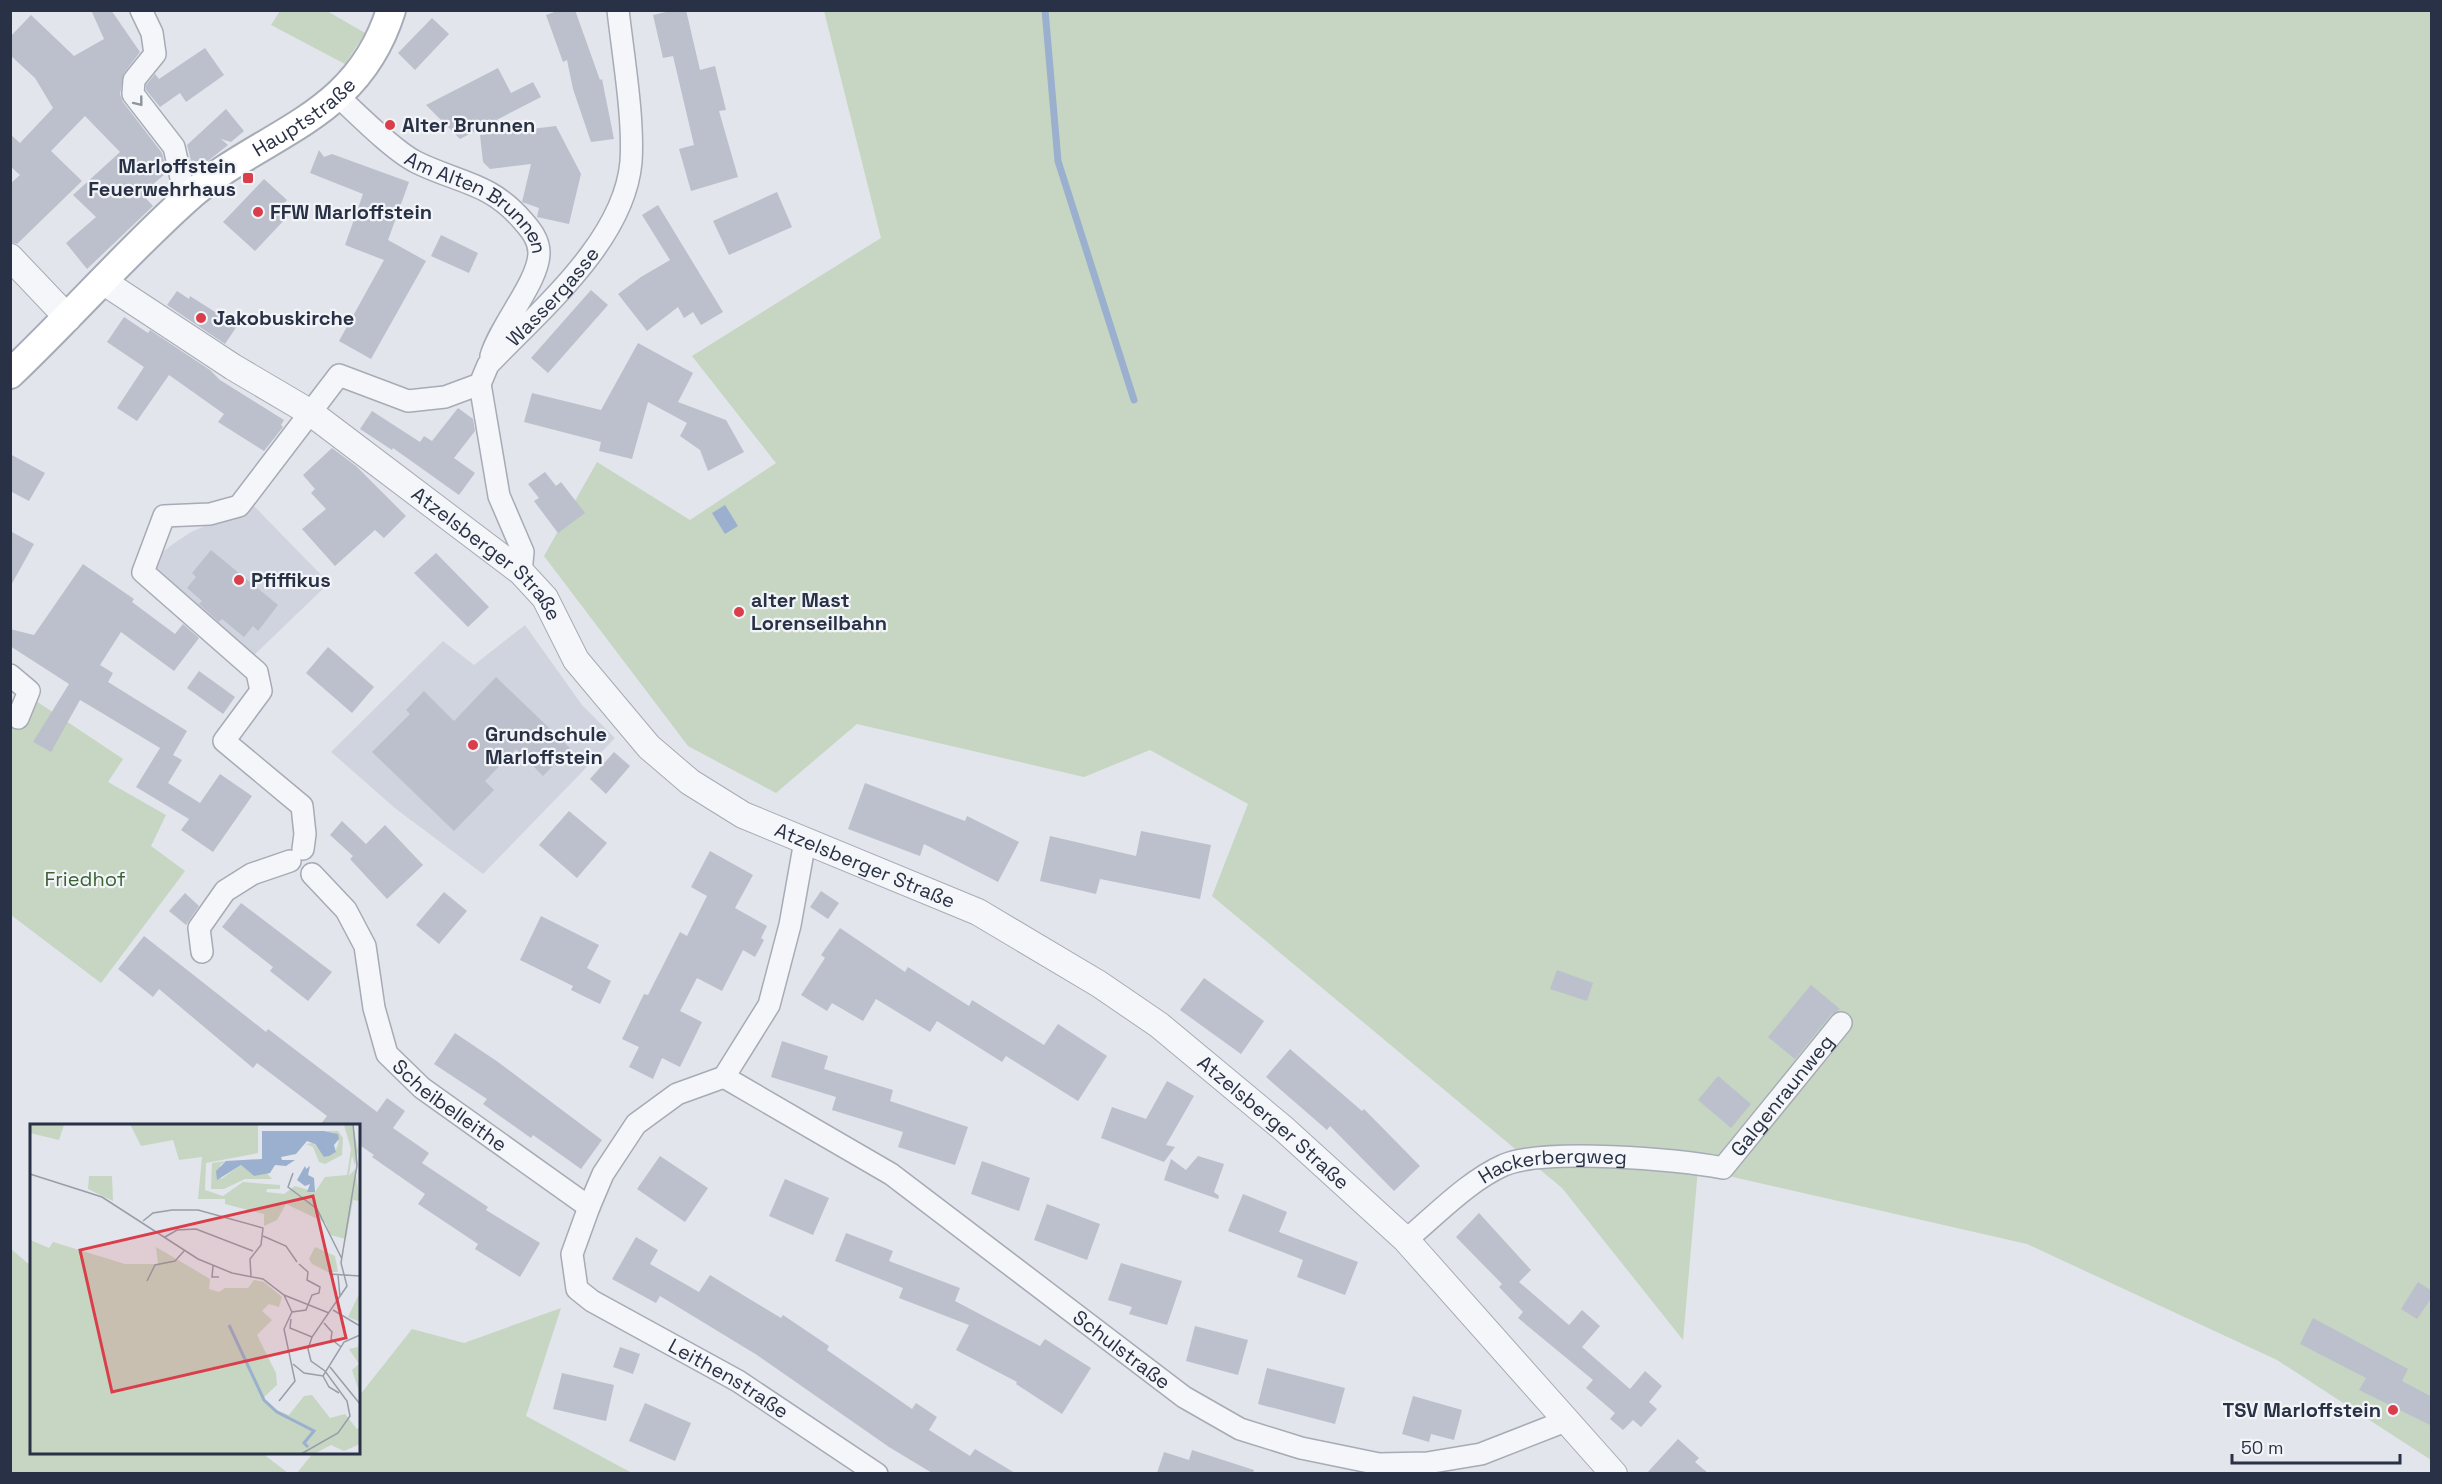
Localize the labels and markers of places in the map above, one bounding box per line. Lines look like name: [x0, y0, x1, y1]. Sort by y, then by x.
place label: Alter Brunnen: [402, 112, 535, 138]
marker: Alter Brunnen: [383, 118, 397, 132]
place label: Marloffstein Feuerwehrhaus: [88, 153, 236, 202]
marker: Marloffstein Feuerwehrhaus: [241, 171, 255, 185]
place label: FFW Marloffstein: [270, 199, 432, 225]
marker: FFW Marloffstein: [251, 205, 265, 219]
place label: Jakobuskirche: [213, 305, 354, 331]
marker: Jakobuskirche: [194, 311, 208, 325]
place label: Pfiffikus: [251, 567, 331, 593]
marker: Pfiffikus: [232, 573, 246, 587]
place label: alter Mast Lorenseilbahn: [751, 587, 887, 636]
marker: alter Mast Lorenseilbahn: [732, 605, 746, 619]
place label: Grundschule Marloffstein: [485, 721, 607, 770]
marker: Grundschule Marloffstein: [466, 738, 480, 752]
place label: TSV Marloffstein: [2223, 1397, 2381, 1423]
marker: TSV Marloffstein: [2386, 1403, 2400, 1417]

